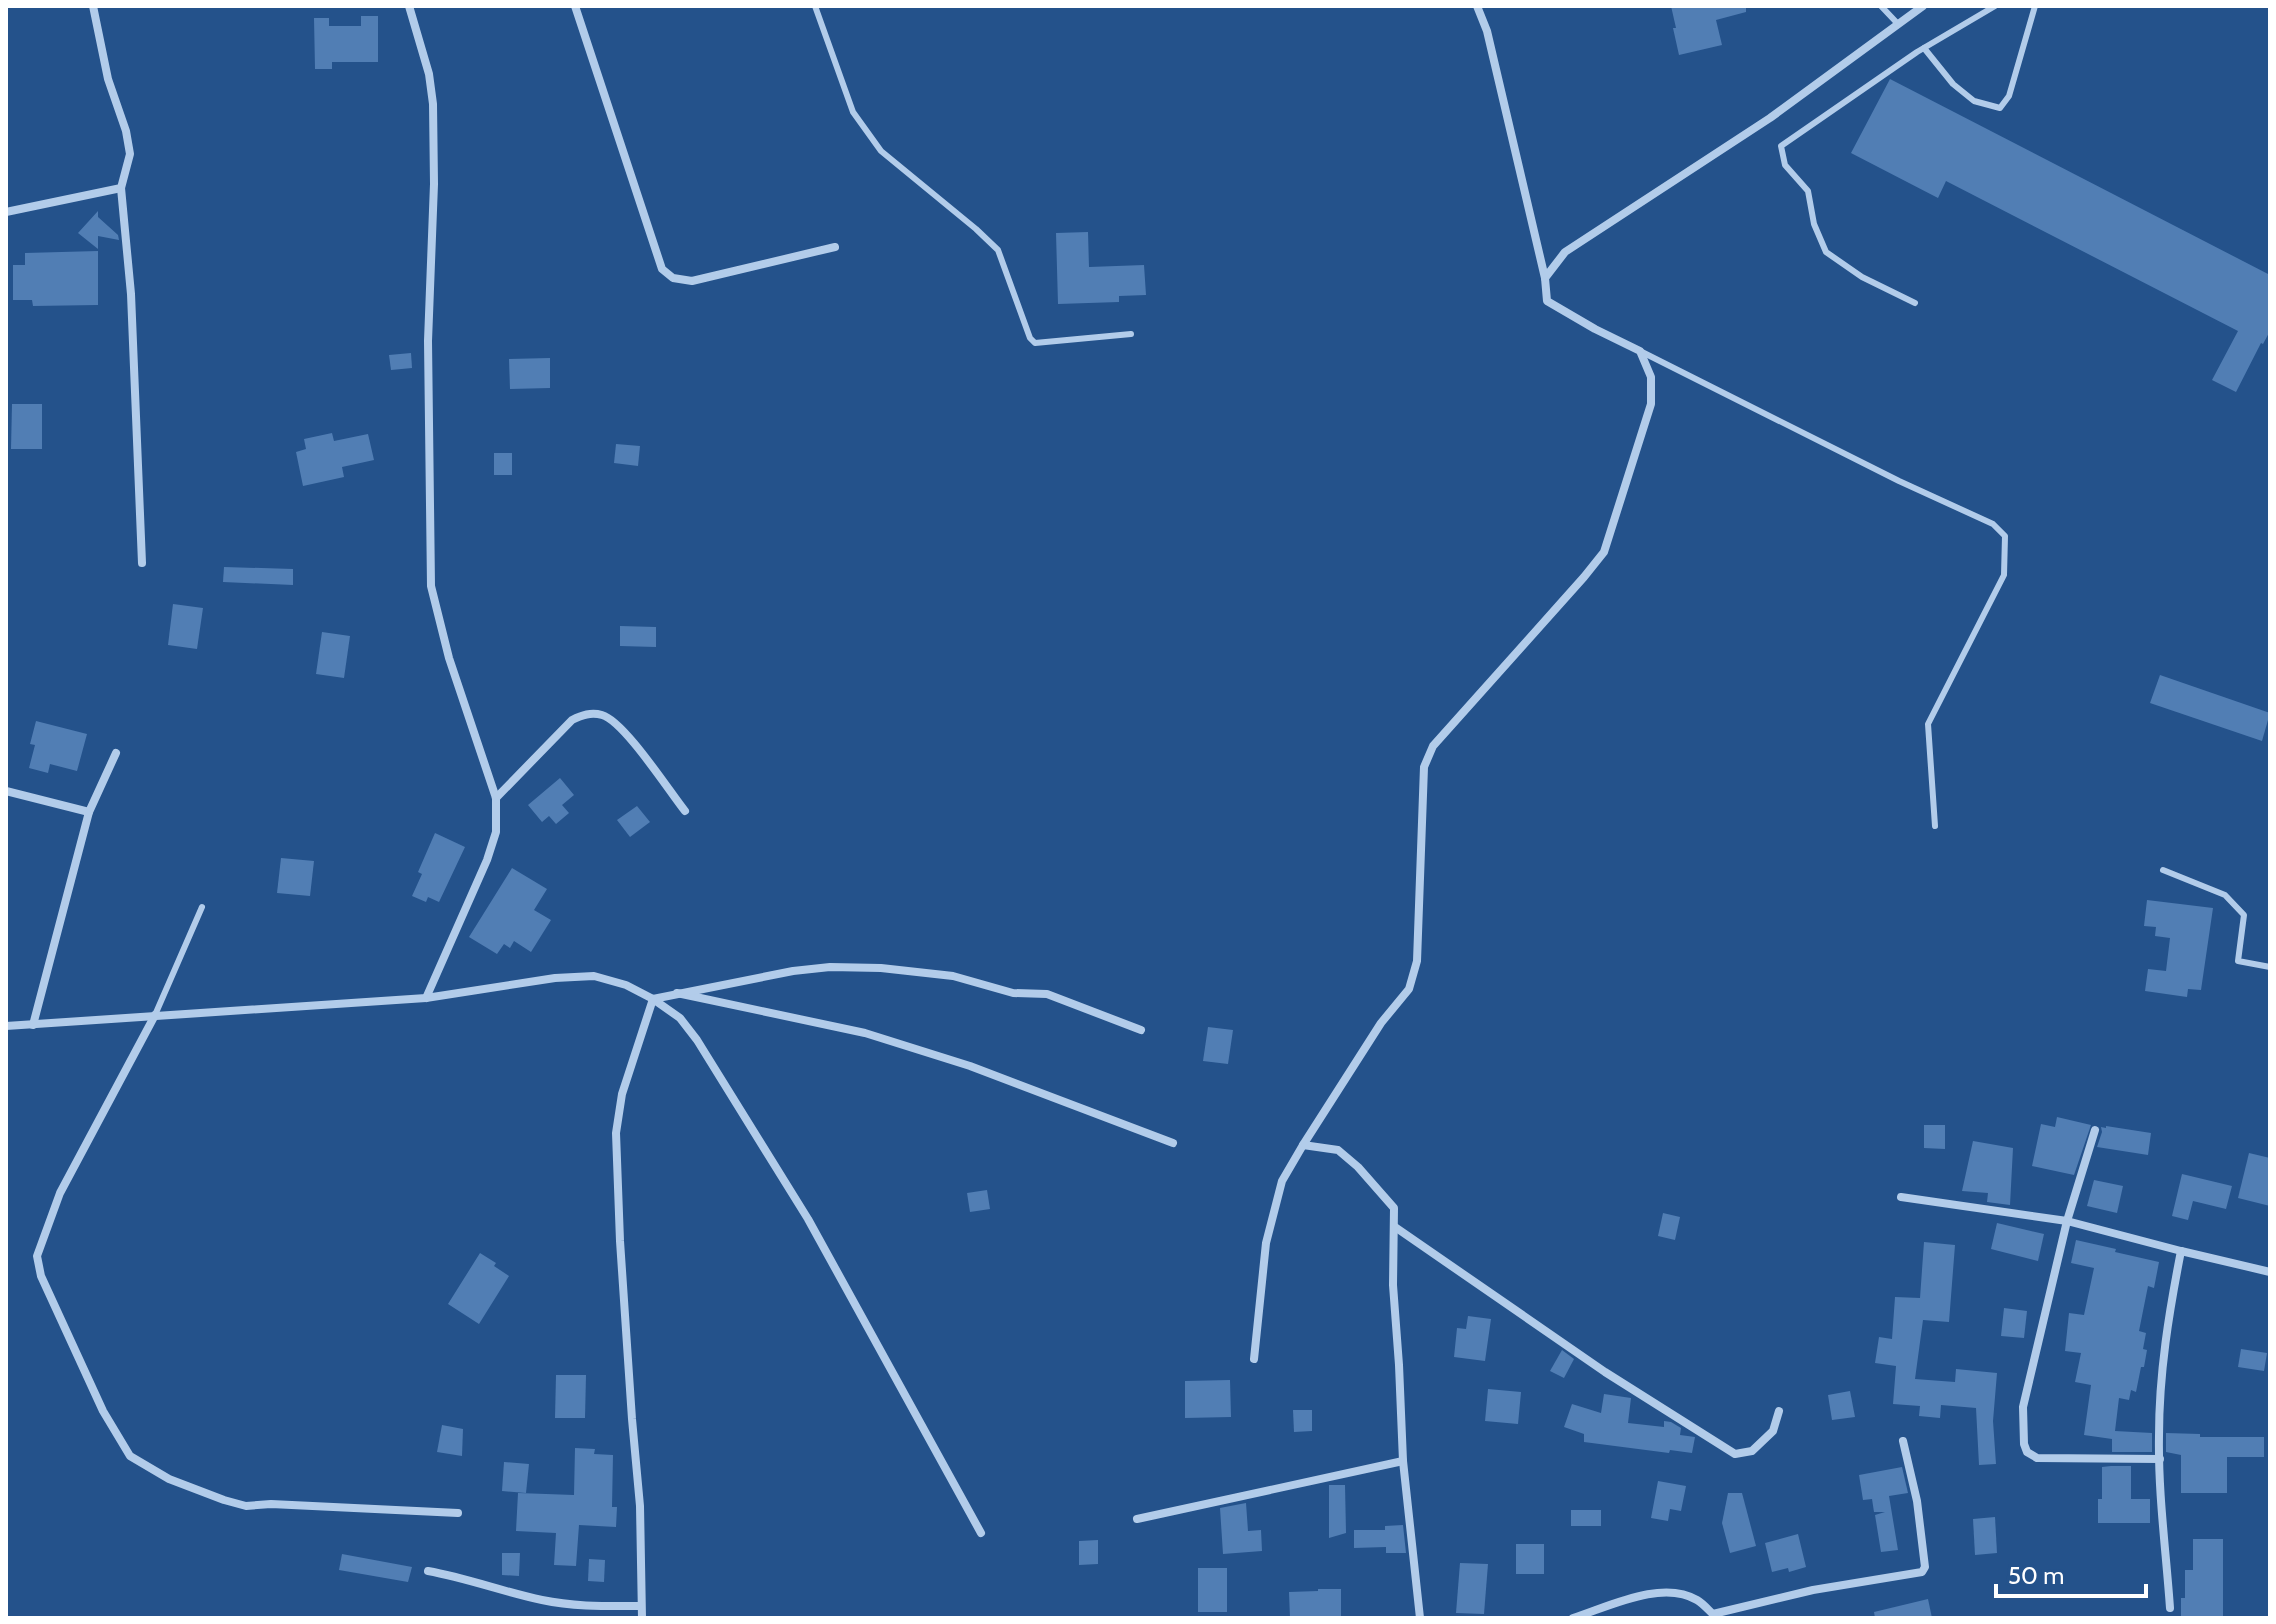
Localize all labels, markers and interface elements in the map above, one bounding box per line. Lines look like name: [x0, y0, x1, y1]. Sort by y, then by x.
scale bar: [1996, 1548, 2146, 1598]
text: 50 m: [2008, 1561, 2064, 1590]

